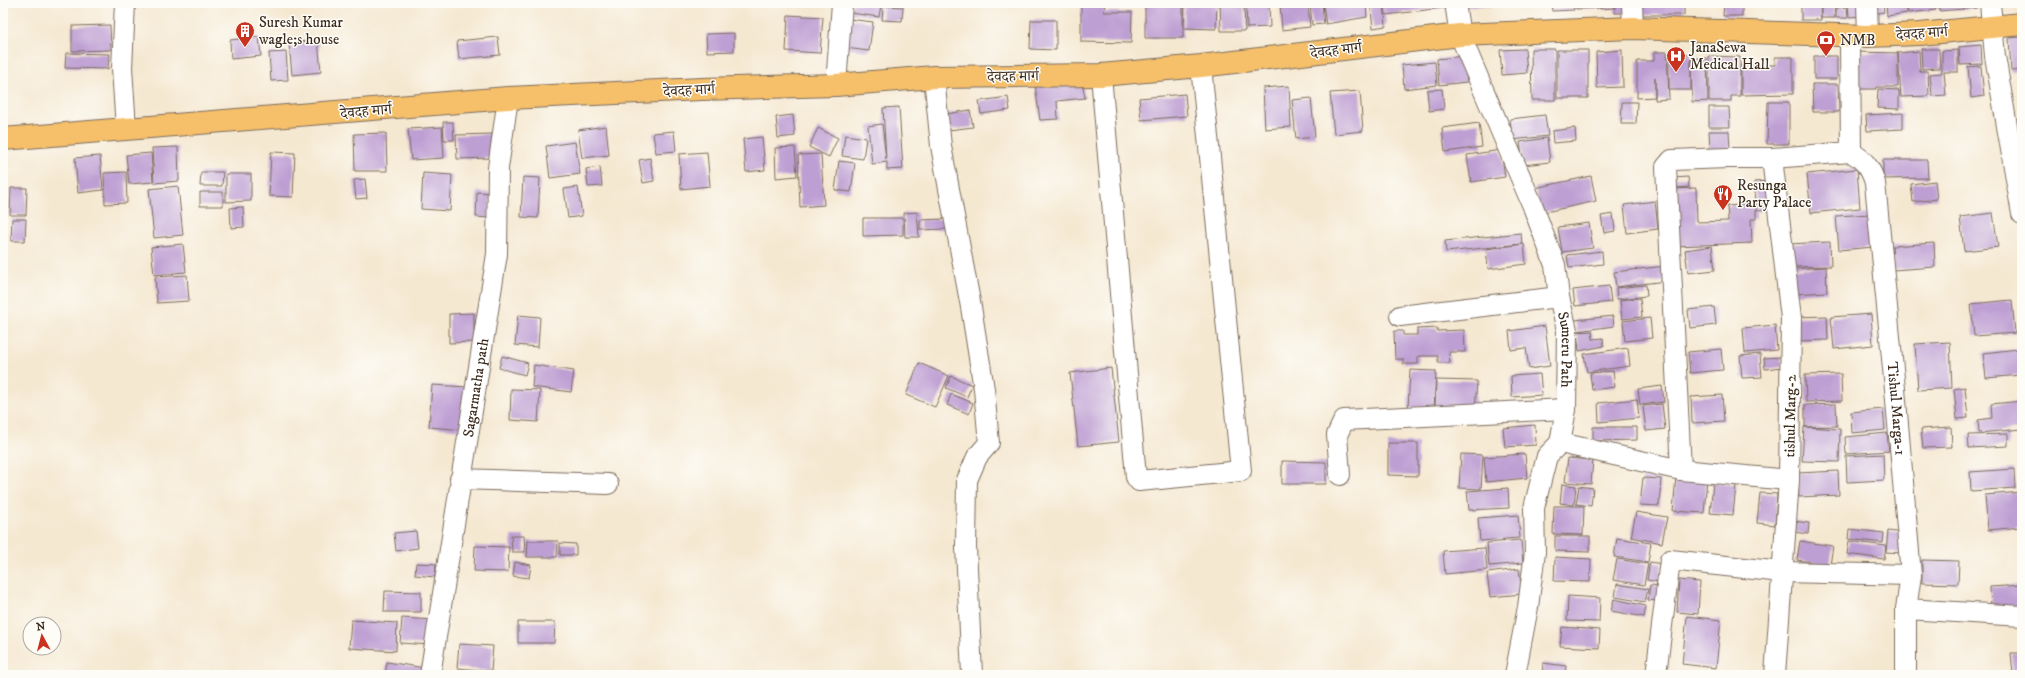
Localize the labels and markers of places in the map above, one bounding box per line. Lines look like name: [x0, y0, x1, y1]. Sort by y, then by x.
place label: Suresh Kumar wagle;s house: [258, 13, 343, 49]
building icon: Suresh Kumar wagle;s house: [234, 20, 256, 48]
bank icon: NMB: [1815, 29, 1837, 57]
place label: NMB: [1840, 31, 1876, 50]
place label: JanaSewa Medical Hall: [1688, 38, 1770, 74]
hospital icon: JanaSewa Medical Hall: [1665, 45, 1687, 73]
place label: Resunga Party Palace: [1737, 176, 1811, 212]
restaurant icon: Resunga Party Palace: [1712, 183, 1734, 211]

